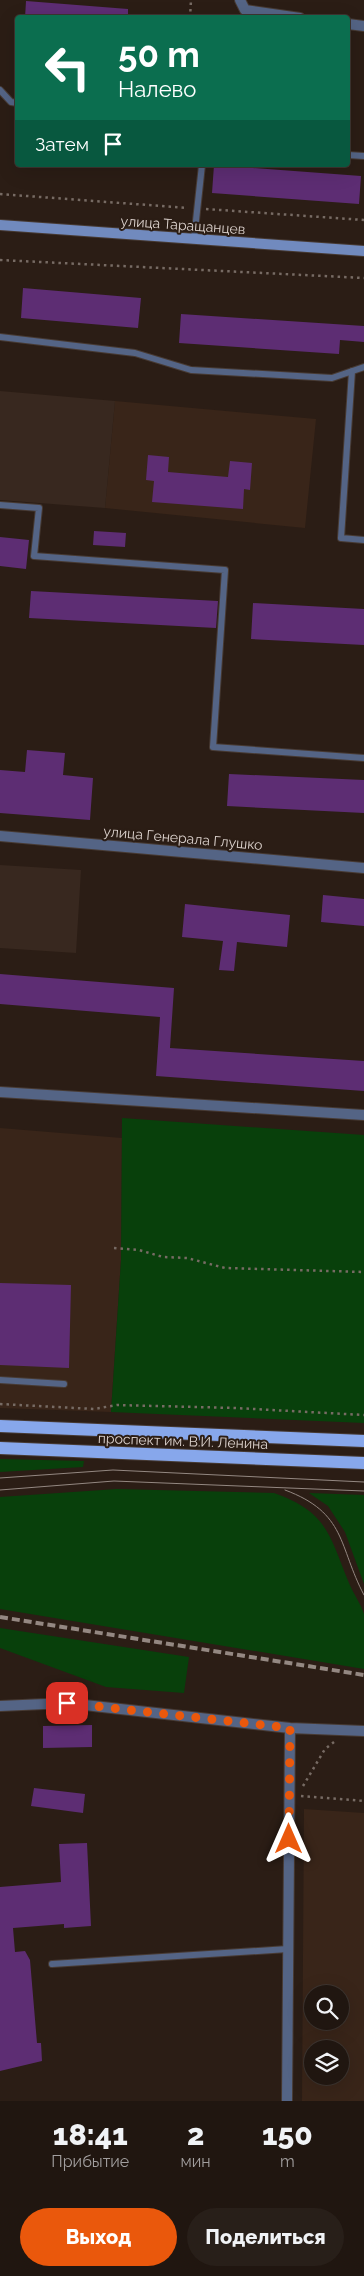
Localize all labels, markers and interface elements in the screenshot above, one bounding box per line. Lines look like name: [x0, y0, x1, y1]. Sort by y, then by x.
text: 50 m: [118, 34, 200, 75]
icon: left: [35, 35, 100, 100]
text: Налево: [118, 76, 196, 102]
icon: arrive: [99, 130, 127, 158]
text: Затем: [35, 133, 89, 155]
street label: улица Таращанцев: [120, 213, 246, 237]
street label: улица Генерала Глушко: [103, 823, 263, 853]
street label: проспект им. В.И. Ленина: [98, 1430, 268, 1452]
pin: [46, 1682, 88, 1724]
icon: arrive: [53, 1689, 81, 1717]
position arrow: [262, 1812, 314, 1864]
map controls: [304, 1985, 349, 2085]
button: search: [304, 1985, 349, 2030]
button: layers: [304, 2040, 349, 2085]
text: 18:41: [53, 2117, 128, 2152]
text: 2: [187, 2117, 204, 2152]
text: 150: [262, 2117, 313, 2152]
text: Прибытие: [51, 2152, 129, 2171]
text: мин: [181, 2152, 211, 2171]
text: m: [280, 2152, 295, 2171]
button: Выход: [20, 2208, 177, 2266]
button: Поделиться: [187, 2208, 344, 2266]

